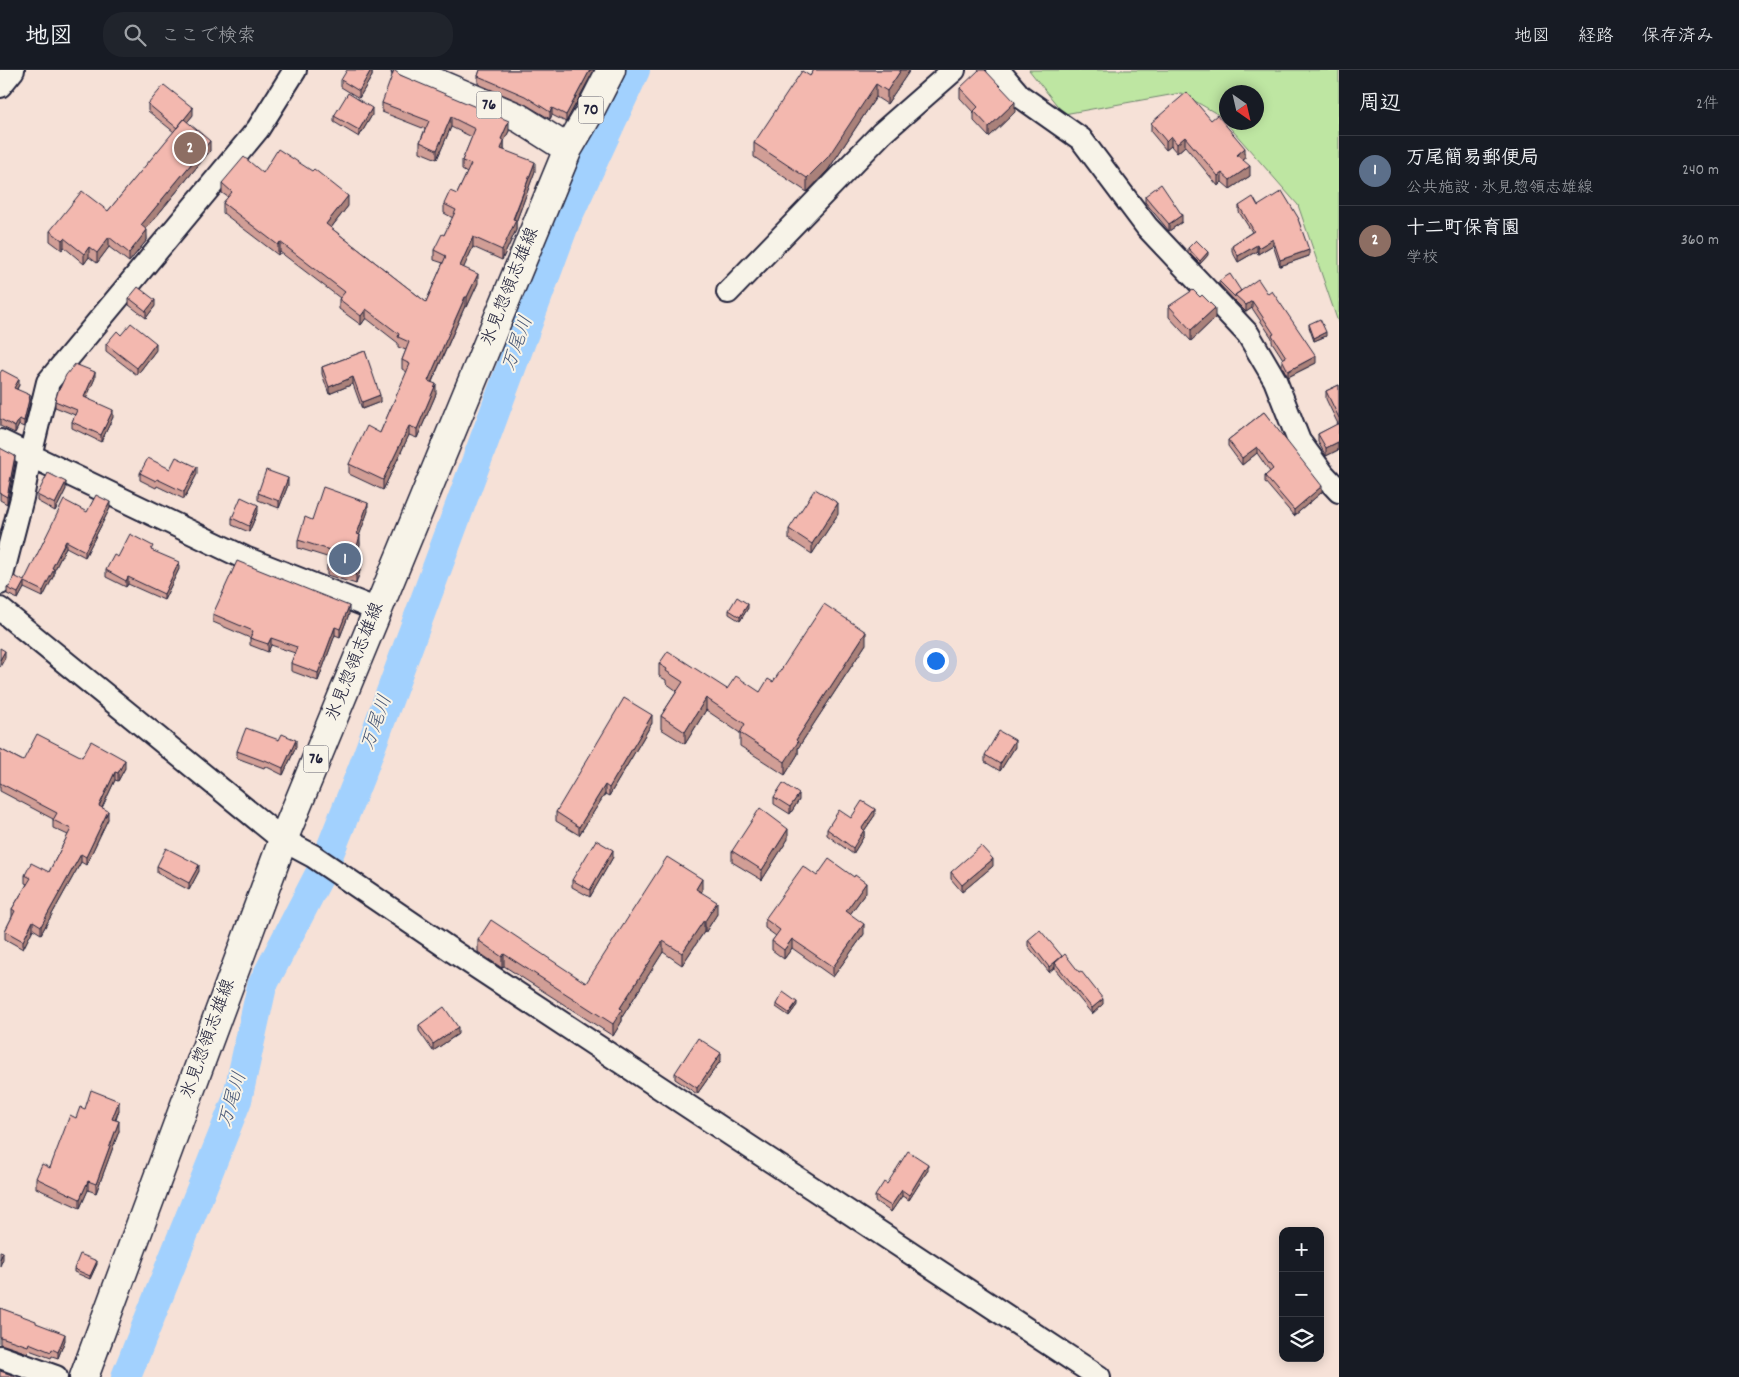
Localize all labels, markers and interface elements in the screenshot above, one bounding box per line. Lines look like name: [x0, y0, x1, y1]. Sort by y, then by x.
search box: [103, 12, 453, 57]
text: 地図: [25, 21, 73, 55]
icon: search: [121, 21, 149, 49]
text: ここで検索: [161, 24, 256, 51]
text: 地図: [1514, 25, 1550, 50]
text: 経路: [1578, 25, 1614, 50]
text: 保存済み: [1642, 25, 1714, 50]
north arrow: [1219, 85, 1264, 130]
text: 周辺: [1359, 90, 1401, 120]
road number: 76: [476, 92, 502, 118]
text: 2件: [1696, 93, 1719, 116]
road number: 70: [578, 96, 604, 124]
pin: 2: [174, 129, 206, 167]
text: 万尾簡易郵便局: [1406, 146, 1539, 173]
text: 1: [1373, 159, 1377, 182]
text: 240 m: [1682, 159, 1719, 182]
text: 公共施設 · 氷見惣領志雄線: [1406, 177, 1593, 200]
text: 十二町保育園: [1406, 216, 1520, 243]
street label: 氷見惣領志雄線: [476, 224, 546, 350]
text: 2: [1372, 229, 1379, 252]
text: 360 m: [1681, 229, 1719, 252]
text: 学校: [1406, 247, 1438, 270]
water label: 万尾川: [497, 313, 541, 375]
pin: 1: [329, 540, 361, 578]
street label: 氷見惣領志雄線: [321, 599, 391, 725]
your location: [923, 648, 949, 674]
water label: 万尾川: [356, 692, 400, 754]
road number: 76: [304, 746, 328, 772]
street label: 氷見惣領志雄線: [176, 976, 242, 1102]
water label: 万尾川: [213, 1069, 255, 1131]
map controls: [1279, 1227, 1324, 1362]
button: +: [1279, 1227, 1324, 1272]
button: −: [1279, 1272, 1324, 1317]
button: layers: [1279, 1317, 1324, 1362]

